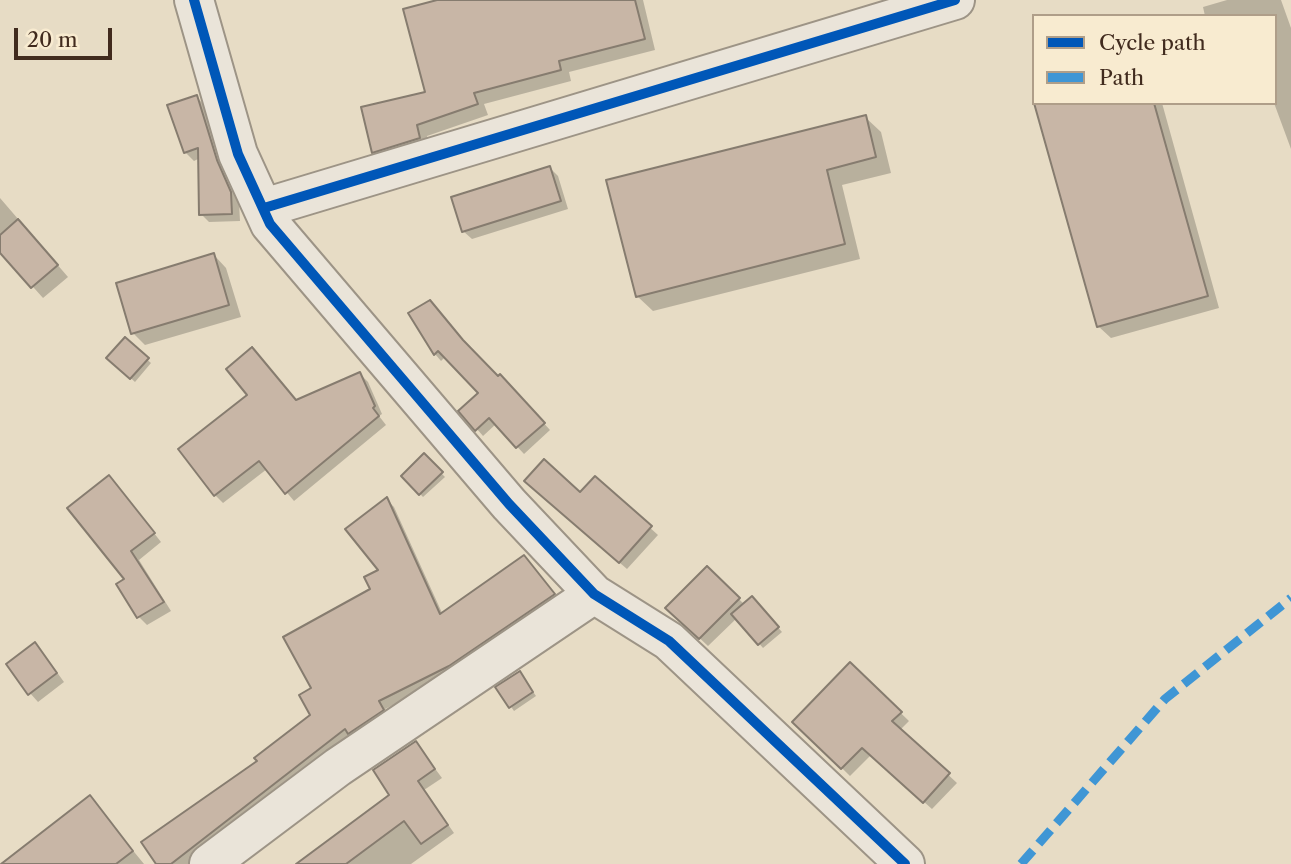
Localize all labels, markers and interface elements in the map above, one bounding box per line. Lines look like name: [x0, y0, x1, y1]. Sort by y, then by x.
scale bar: [18, 14, 116, 58]
legend: [1032, 14, 1277, 105]
text: 20 m: [27, 27, 78, 52]
text: Cycle path: [1099, 30, 1206, 55]
text: Path: [1099, 65, 1144, 90]

